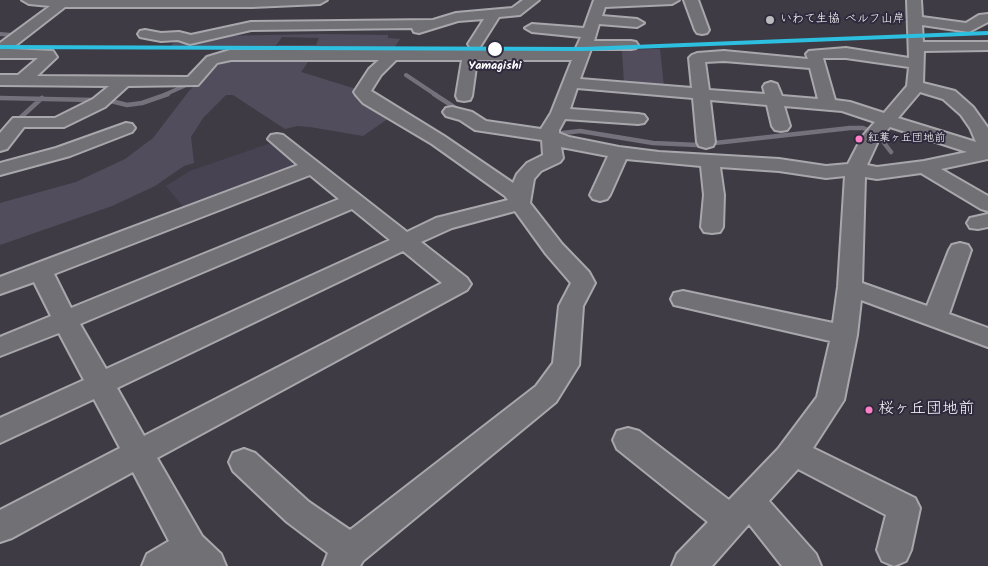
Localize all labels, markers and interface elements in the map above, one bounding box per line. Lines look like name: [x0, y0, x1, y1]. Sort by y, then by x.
place label: いわて生協 ベルフ山岸: [780, 13, 905, 27]
marker: いわて生協 ベルフ山岸: [764, 14, 776, 26]
marker: Yamagishi: [486, 40, 504, 58]
place label: Yamagishi: [468, 60, 522, 74]
place label: 紅葉ヶ丘団地前: [868, 132, 945, 146]
marker: 紅葉ヶ丘団地前: [854, 134, 864, 144]
place label: 桜ヶ丘団地前: [878, 400, 974, 420]
marker: 桜ヶ丘団地前: [864, 405, 874, 415]

